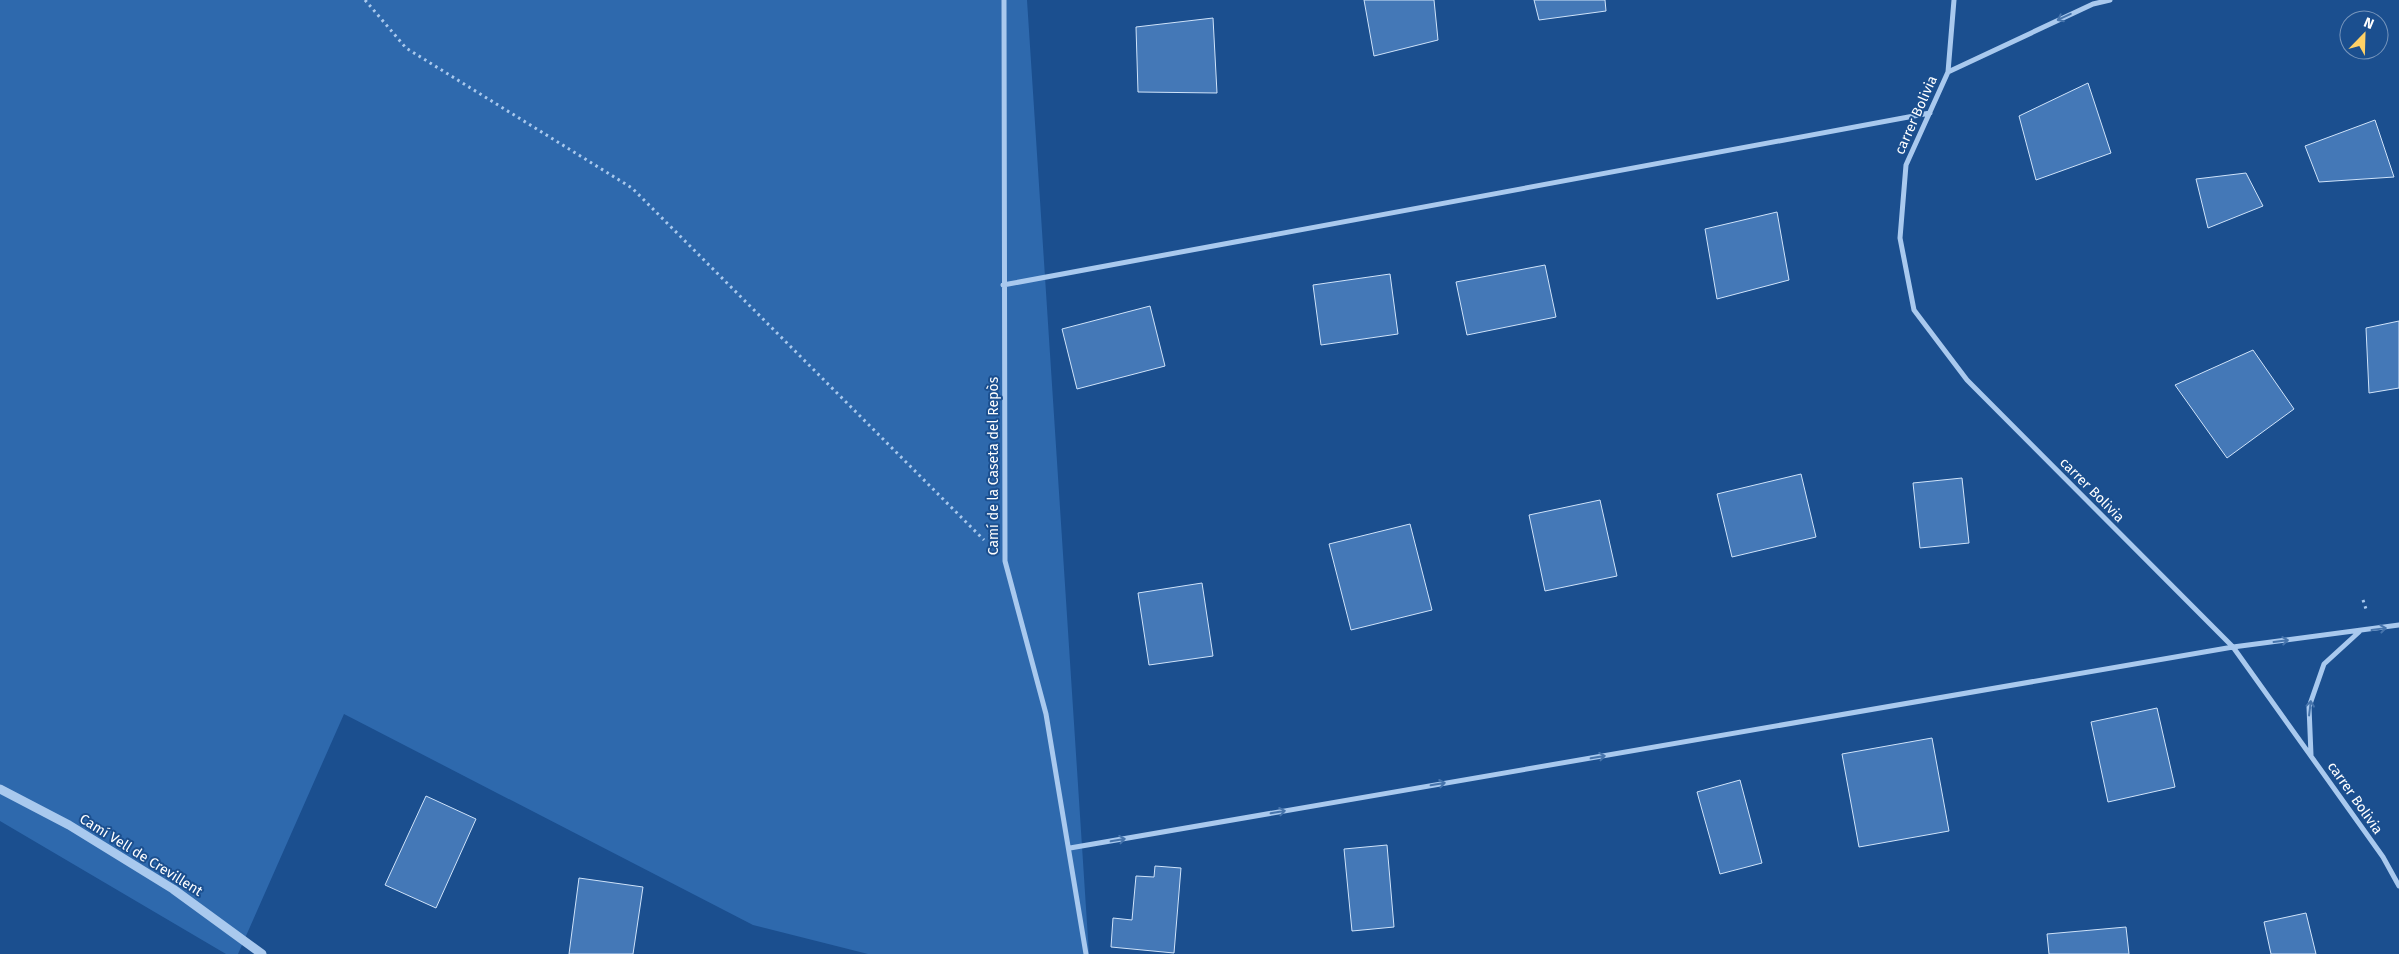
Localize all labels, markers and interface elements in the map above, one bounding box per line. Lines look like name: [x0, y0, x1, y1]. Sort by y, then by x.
north arrow: [2339, 10, 2389, 60]
one-way arrow: [2057, 13, 2072, 23]
text: N: [2361, 14, 2376, 33]
street label: carrer Bolivia: [1891, 73, 1941, 157]
street label: Camí de la Caseta del Repòs: [985, 376, 1002, 555]
street label: carrer Bolivia: [2056, 454, 2128, 526]
one-way arrow: [2371, 623, 2387, 633]
one-way arrow: [2273, 636, 2289, 646]
one-way arrow: [2305, 700, 2315, 716]
one-way arrow: [1590, 751, 1606, 761]
street label: carrer Bolivia: [2324, 759, 2386, 837]
one-way arrow: [1430, 779, 1446, 789]
one-way arrow: [1270, 807, 1286, 817]
street label: Camí Vell de Crevillent: [76, 810, 206, 900]
one-way arrow: [1109, 834, 1125, 844]

